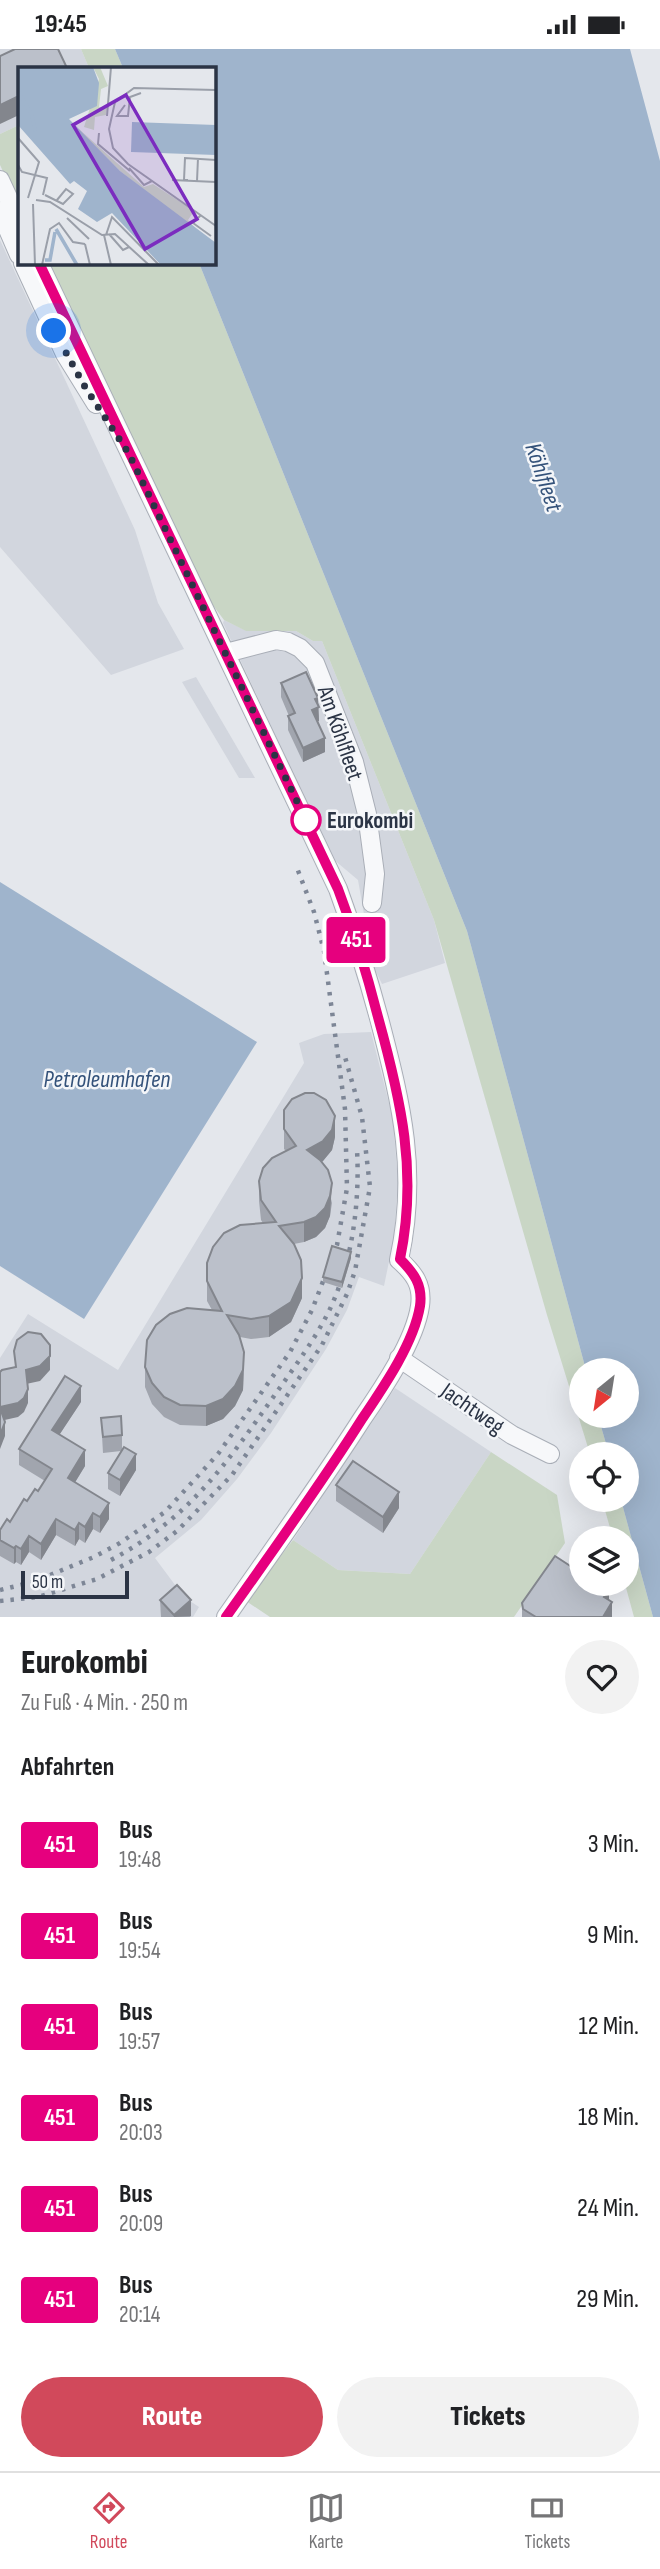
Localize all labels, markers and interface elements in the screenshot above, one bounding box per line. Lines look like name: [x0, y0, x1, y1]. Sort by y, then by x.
text: 19:45: [35, 9, 87, 40]
inset map: [18, 67, 215, 264]
your location: [36, 313, 71, 348]
water label: Köhlfleet: [518, 439, 569, 516]
street label: Am Köhlfleet: [311, 682, 369, 784]
marker: Eurokombi: [291, 805, 321, 835]
place label: Eurokombi: [327, 807, 413, 835]
line badge: 451: [316, 917, 396, 963]
text: 451: [340, 925, 372, 954]
water label: Petroleumhafen: [44, 1065, 170, 1094]
north arrow: [569, 1358, 639, 1428]
map controls: [569, 1358, 639, 1596]
street label: Jachtweg: [434, 1376, 510, 1441]
button: locate: [569, 1442, 639, 1512]
button: layers: [569, 1526, 639, 1596]
scale bar: [21, 1568, 130, 1600]
text: 50 m: [32, 1571, 63, 1594]
button: heart: [565, 1640, 639, 1714]
text: Eurokombi: [21, 1643, 148, 1683]
text: Zu Fuß · 4 Min. · 250 m: [21, 1689, 188, 1717]
text: Abfahrten: [21, 1752, 114, 1783]
text: Bus: [119, 1815, 153, 1846]
text: 3 Min.: [588, 1829, 639, 1860]
text: 451: [44, 1830, 75, 1859]
text: 19:48: [119, 1846, 161, 1874]
text: Bus: [119, 1906, 153, 1937]
text: 9 Min.: [587, 1920, 639, 1951]
text: 451: [44, 1921, 75, 1950]
text: 19:54: [119, 1937, 161, 1965]
text: Bus: [119, 1997, 153, 2028]
text: 12 Min.: [578, 2011, 639, 2042]
text: 451: [44, 2012, 75, 2041]
text: 19:57: [119, 2028, 160, 2056]
text: Bus: [119, 2088, 153, 2119]
text: 18 Min.: [578, 2102, 639, 2133]
text: 451: [44, 2103, 75, 2132]
text: 20:03: [119, 2119, 163, 2147]
text: Bus: [119, 2179, 153, 2210]
text: 24 Min.: [577, 2193, 639, 2224]
text: 451: [44, 2194, 75, 2223]
text: 20:09: [119, 2210, 163, 2238]
text: Bus: [119, 2270, 153, 2301]
text: 29 Min.: [576, 2284, 639, 2315]
text: 451: [44, 2285, 75, 2314]
text: 20:14: [119, 2301, 160, 2329]
button: Route: [21, 2377, 323, 2457]
button: Tickets: [337, 2377, 639, 2457]
tab: Route: [90, 2489, 128, 2554]
tab: Karte: [307, 2489, 345, 2554]
tab: Tickets: [524, 2489, 570, 2554]

